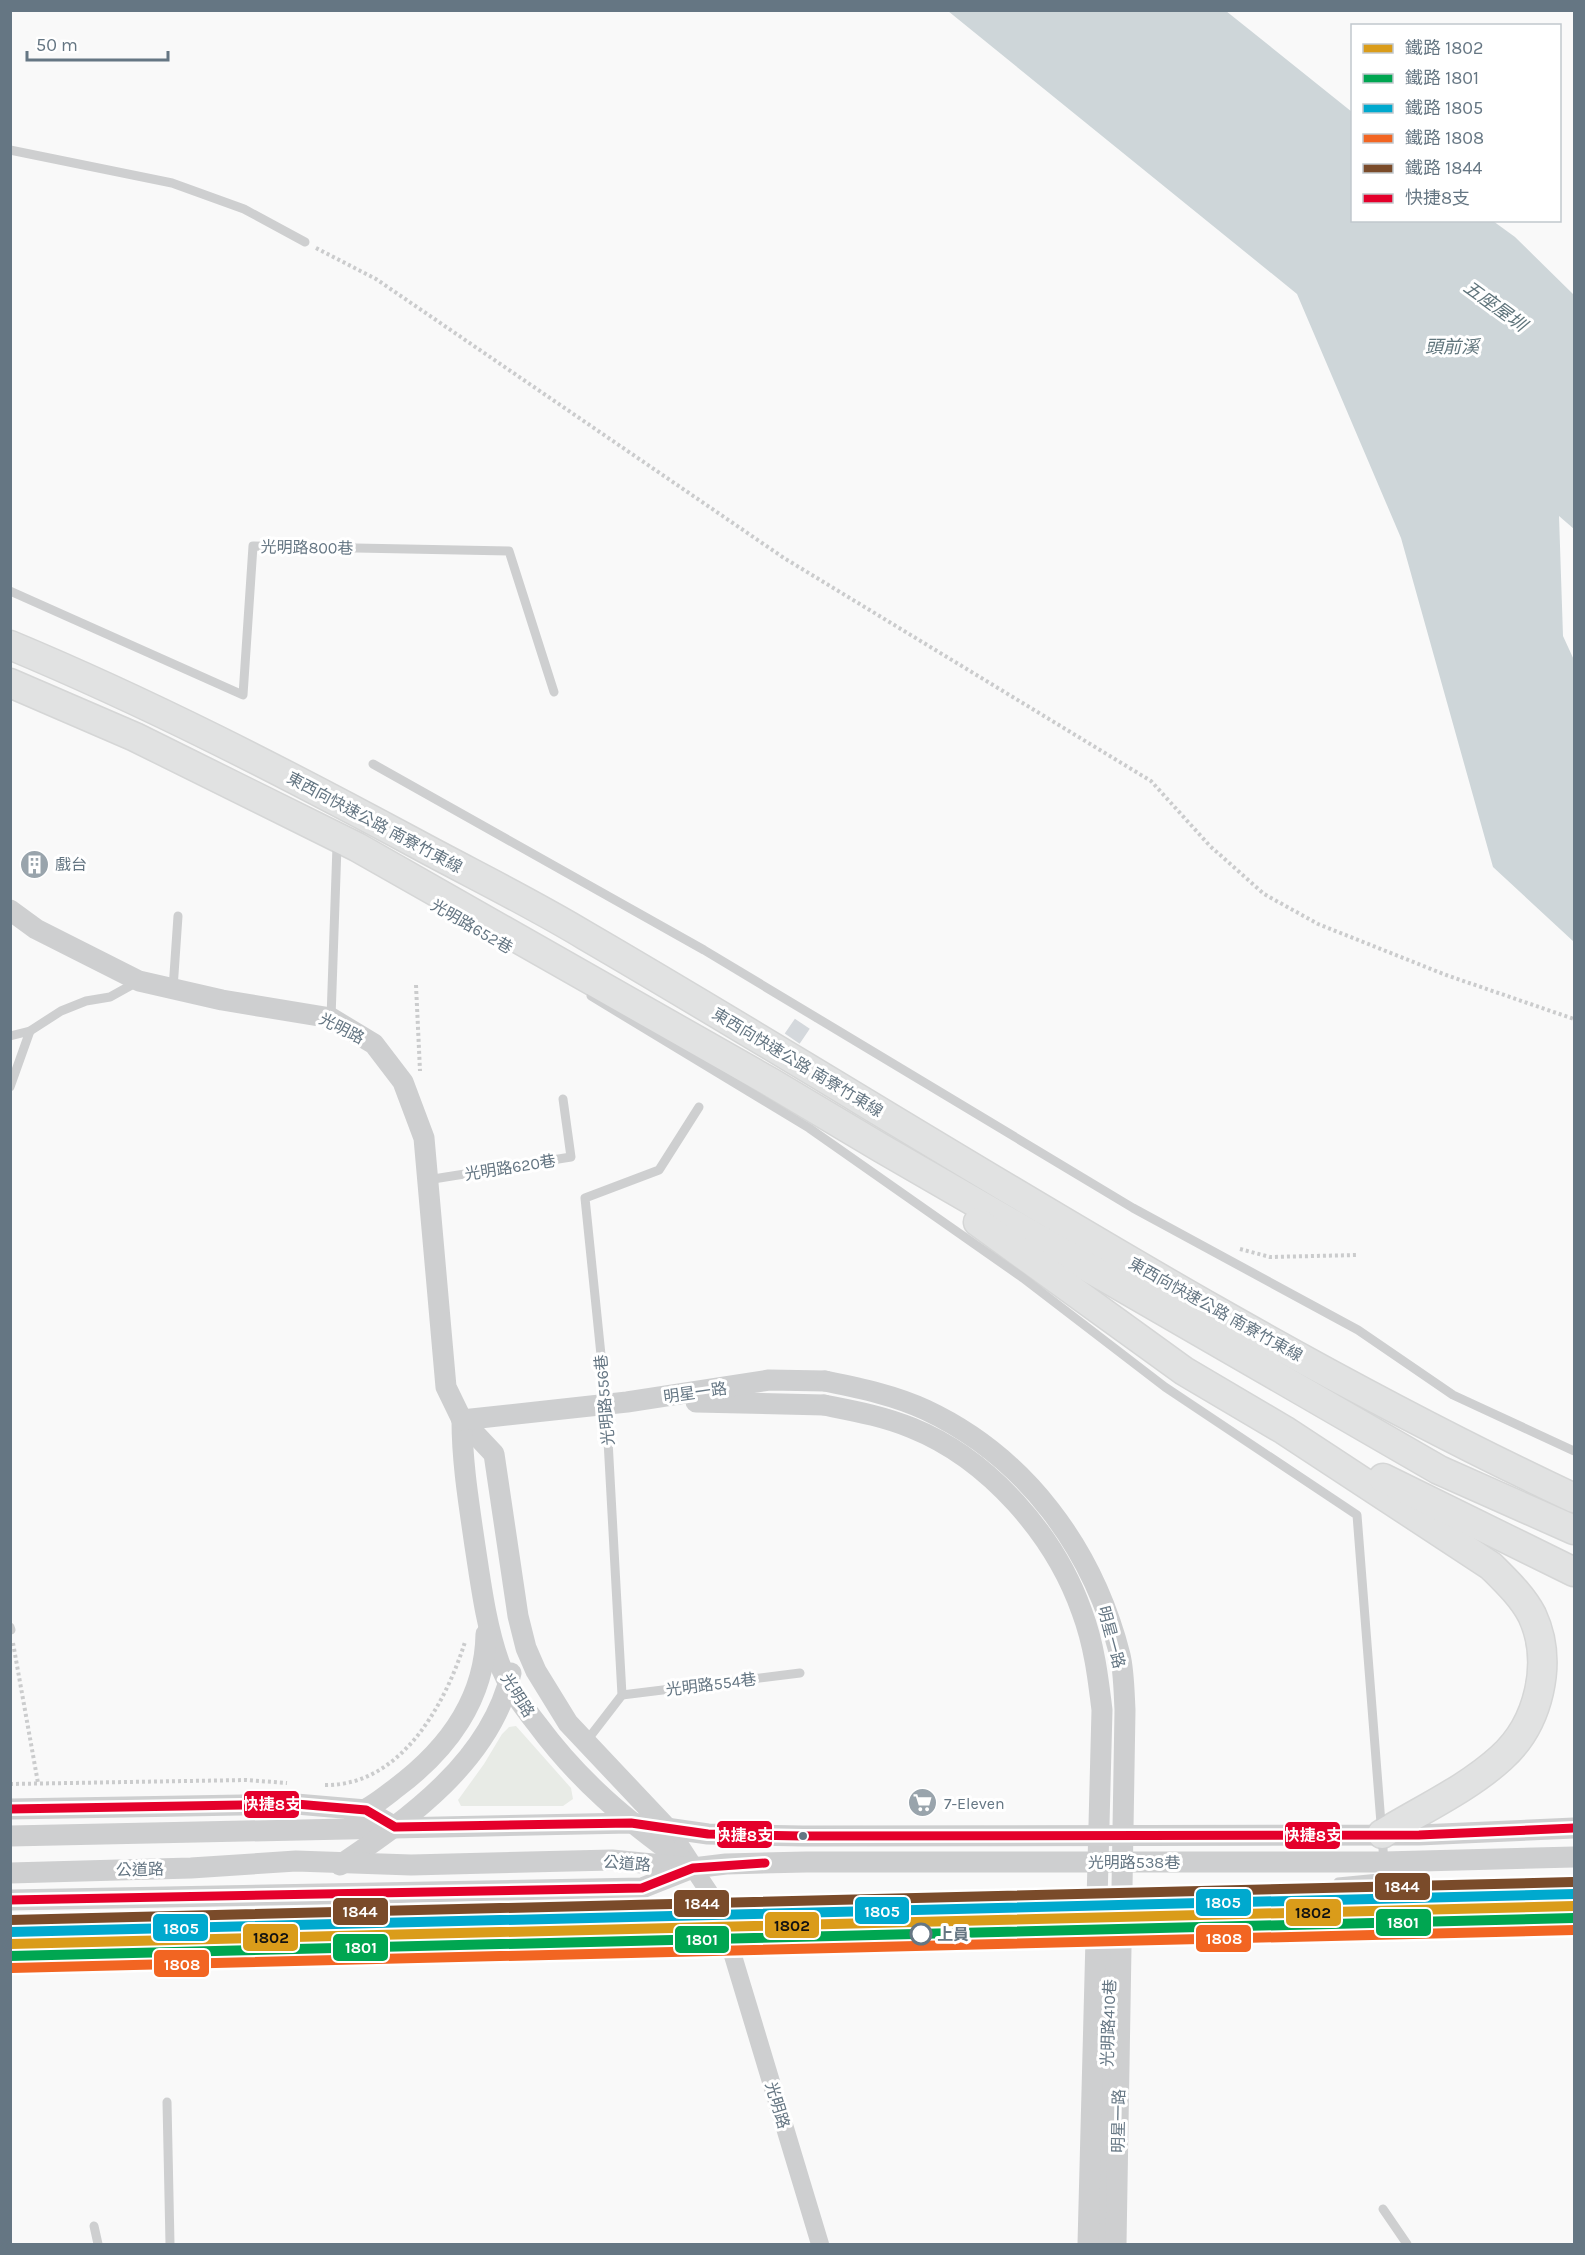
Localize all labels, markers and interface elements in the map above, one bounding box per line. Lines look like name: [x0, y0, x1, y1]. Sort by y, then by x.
scale bar: [27, 24, 168, 62]
legend: [1351, 24, 1561, 222]
text: 50 m: [36, 34, 78, 56]
text: 鐵路 1802: [1405, 37, 1483, 59]
text: 鐵路 1801: [1405, 67, 1479, 89]
text: 鐵路 1805: [1405, 97, 1483, 119]
text: 鐵路 1808: [1405, 127, 1484, 149]
text: 鐵路 1844: [1405, 157, 1482, 179]
text: 快捷8支: [1405, 187, 1470, 209]
water label: 五座屋圳: [1459, 276, 1533, 338]
water label: 頭前溪: [1425, 336, 1482, 358]
street label: 光明路800巷: [260, 537, 354, 558]
street label: 東西向快速公路 南寮竹東線: [284, 768, 466, 877]
building icon: 戲台: [18, 848, 50, 880]
place label: 戲台: [55, 855, 87, 874]
street label: 光明路652巷: [427, 895, 516, 958]
street label: 東西向快速公路 南寮竹東線: [709, 1004, 887, 1121]
street label: 光明路: [316, 1009, 367, 1048]
street label: 光明路620巷: [463, 1151, 557, 1184]
street label: 東西向快速公路 南寮竹東線: [1126, 1254, 1306, 1365]
street label: 光明路556巷: [591, 1354, 618, 1446]
street label: 明星一路: [662, 1379, 728, 1406]
street label: 明星一路: [1094, 1604, 1129, 1671]
street label: 光明路: [497, 1670, 538, 1721]
street label: 光明路554巷: [665, 1670, 757, 1699]
supermarket icon: 7-Eleven: [907, 1787, 939, 1819]
line badge: 快捷8支: [243, 1790, 300, 1819]
place label: 7-Eleven: [944, 1794, 1005, 1813]
text: 快捷8支: [243, 1795, 301, 1814]
line badge: 快捷8支: [716, 1820, 773, 1849]
line badge: 快捷8支: [1284, 1821, 1341, 1850]
text: 快捷8支: [715, 1826, 773, 1845]
text: 快捷8支: [1284, 1826, 1342, 1845]
unlabelled marker: [797, 1830, 809, 1842]
street label: 公道路: [602, 1852, 652, 1875]
street label: 光明路538巷: [1088, 1853, 1180, 1872]
street label: 公道路: [116, 1860, 164, 1879]
line badge: 1844: [1374, 1872, 1431, 1901]
text: 1844: [1384, 1877, 1420, 1896]
line badge: 1805: [1195, 1888, 1252, 1917]
line badge: 1844: [673, 1889, 730, 1918]
text: 1805: [1205, 1893, 1241, 1912]
text: 1844: [684, 1894, 720, 1913]
line badge: 1805: [854, 1896, 910, 1925]
line badge: 1844: [332, 1897, 389, 1926]
line badge: 1802: [1285, 1898, 1342, 1927]
text: 1844: [342, 1902, 378, 1921]
text: 1805: [864, 1902, 900, 1921]
text: 1802: [1295, 1903, 1331, 1922]
line badge: 1801: [1375, 1908, 1432, 1937]
line badge: 1802: [764, 1911, 820, 1939]
line badge: 1805: [152, 1913, 209, 1942]
text: 1801: [1387, 1913, 1419, 1932]
text: 1802: [774, 1916, 810, 1935]
text: 1805: [163, 1919, 199, 1938]
line badge: 1802: [242, 1923, 299, 1952]
marker: 上員: [910, 1923, 932, 1945]
line badge: 1808: [1195, 1924, 1252, 1953]
line badge: 1801: [674, 1925, 730, 1954]
place label: 上員: [937, 1925, 969, 1944]
text: 1802: [253, 1928, 289, 1947]
text: 1808: [1206, 1929, 1242, 1948]
text: 1801: [686, 1930, 718, 1949]
line badge: 1801: [332, 1933, 389, 1962]
text: 1801: [345, 1938, 377, 1957]
line badge: 1808: [153, 1949, 210, 1978]
text: 1808: [164, 1955, 200, 1974]
street label: 光明路410巷: [1097, 1979, 1120, 2067]
street label: 光明路: [761, 2079, 794, 2131]
street label: 明星一路: [1108, 2089, 1129, 2153]

